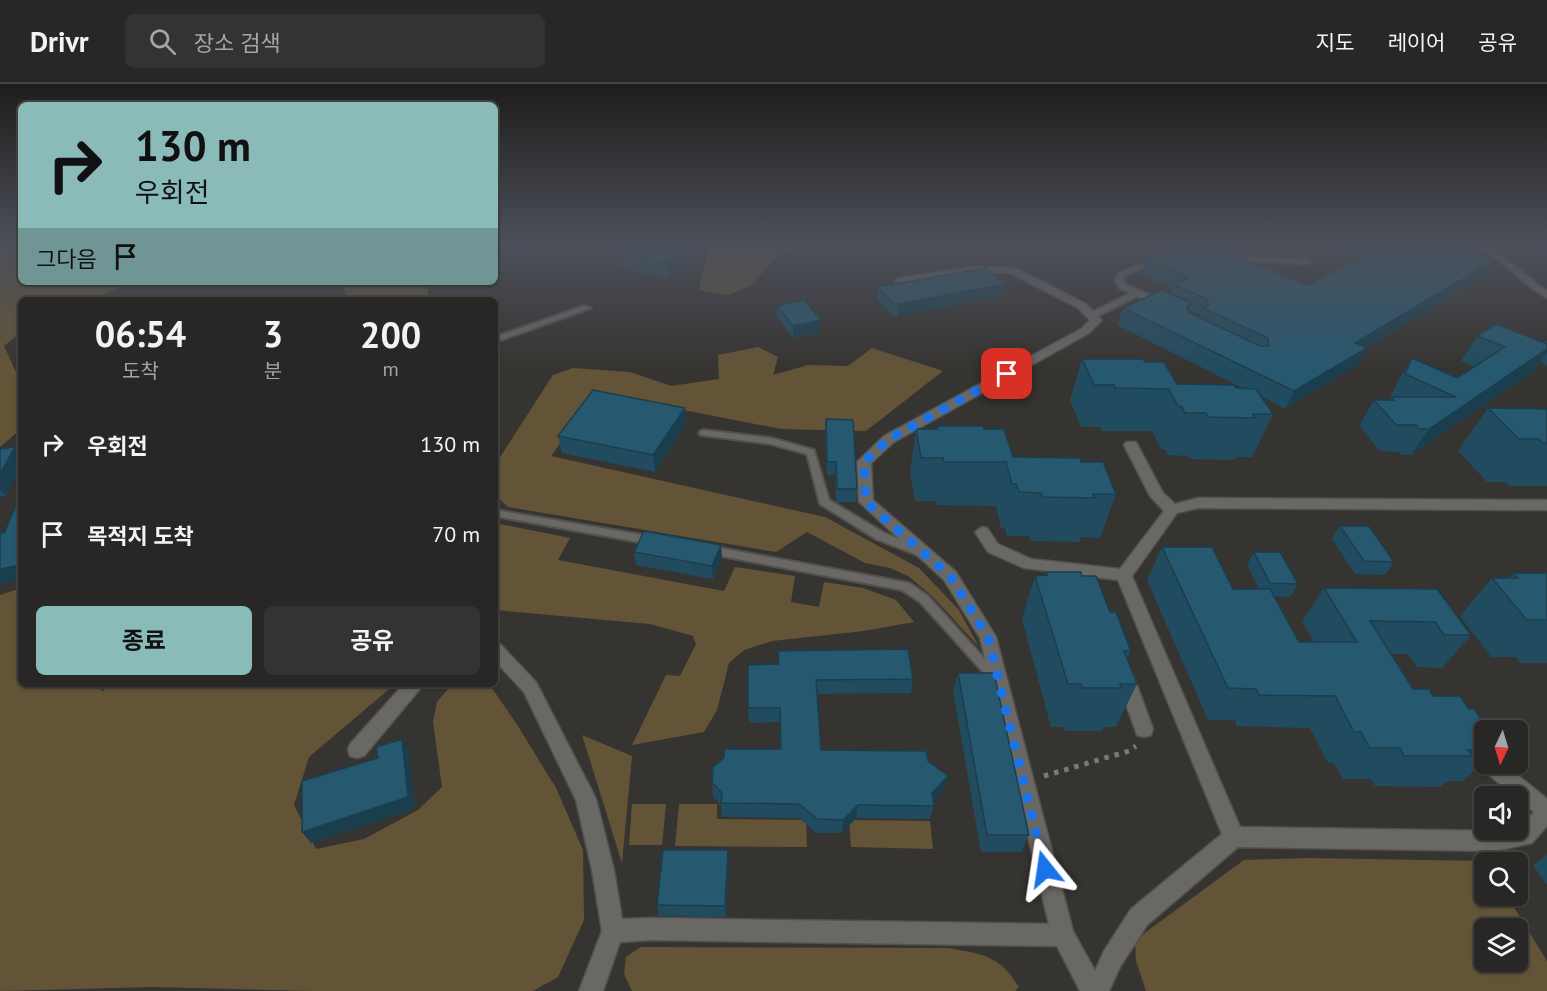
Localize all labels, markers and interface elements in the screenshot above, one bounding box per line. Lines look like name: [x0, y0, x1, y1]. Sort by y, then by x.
search box: [125, 14, 545, 68]
text: Drivr: [30, 23, 89, 60]
icon: search: [146, 25, 179, 58]
text: 장소 검색: [194, 29, 281, 57]
text: 지도: [1316, 29, 1354, 56]
text: 레이어: [1387, 29, 1445, 56]
text: 공유: [1478, 29, 1517, 56]
text: 130 m: [135, 118, 251, 173]
icon: right: [36, 126, 114, 204]
text: 우회전: [135, 175, 210, 209]
icon: arrive: [109, 240, 142, 273]
text: 그다음: [36, 245, 97, 273]
text: 06:54: [95, 310, 186, 357]
text: 3: [263, 310, 283, 357]
text: 200: [360, 311, 421, 358]
pin: [981, 348, 1032, 399]
text: m: [382, 356, 399, 382]
icon: arrive: [990, 357, 1023, 390]
text: 도착: [122, 358, 159, 384]
text: 분: [264, 358, 282, 384]
icon: right: [36, 428, 69, 461]
text: 130 m: [420, 430, 480, 458]
text: 우회전: [87, 432, 148, 460]
icon: arrive: [36, 518, 69, 551]
text: 70 m: [432, 520, 480, 548]
text: 목적지 도착: [87, 522, 194, 550]
button: 종료: [36, 606, 252, 675]
button: 공유: [264, 606, 480, 675]
north arrow: [1474, 720, 1528, 774]
map controls: [1474, 720, 1528, 972]
button: sound: [1474, 786, 1528, 840]
position arrow: [1013, 837, 1077, 901]
button: search: [1474, 852, 1528, 906]
button: layers: [1474, 918, 1528, 972]

